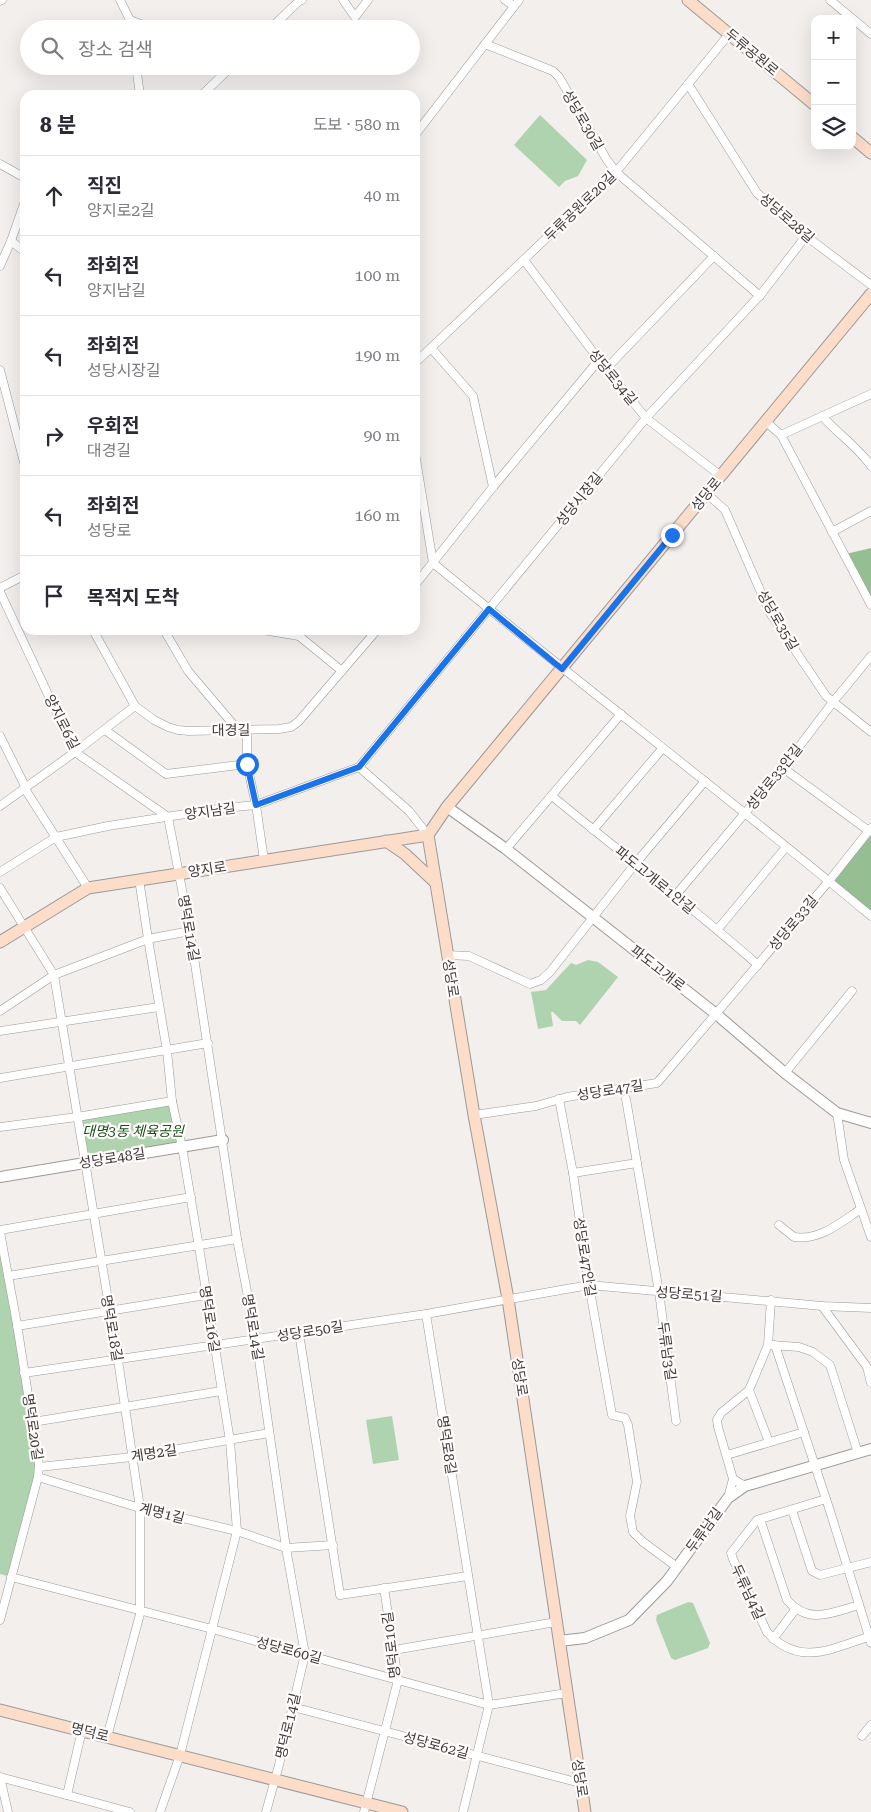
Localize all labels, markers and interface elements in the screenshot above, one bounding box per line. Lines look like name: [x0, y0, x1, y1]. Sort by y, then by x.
map controls: [811, 15, 856, 150]
button: +: [811, 15, 856, 60]
search box: [20, 20, 420, 75]
street label: 두류공원로: [722, 25, 782, 79]
icon: search: [38, 34, 66, 62]
text: 장소 검색: [78, 38, 153, 61]
button: −: [811, 60, 856, 105]
street label: 성당로30길: [559, 87, 607, 153]
button: layers: [811, 105, 856, 150]
text: 8 분: [40, 113, 76, 137]
text: 도보 · 580 m: [313, 115, 400, 134]
street label: 두류공원로20길: [541, 168, 619, 244]
text: 직진: [87, 174, 122, 197]
icon: ahead: [40, 182, 68, 210]
text: 40 m: [363, 186, 400, 205]
street label: 성당로28길: [756, 190, 818, 246]
text: 양지로2길: [87, 201, 155, 220]
text: 좌회전: [87, 254, 139, 277]
icon: left: [40, 262, 68, 290]
text: 100 m: [354, 266, 400, 285]
text: 양지남길: [87, 281, 146, 300]
text: 좌회전: [87, 334, 139, 357]
icon: left: [40, 342, 68, 370]
text: 190 m: [354, 346, 400, 365]
street label: 성당로34길: [586, 346, 640, 408]
text: 성당시장길: [87, 361, 161, 380]
text: 우회전: [87, 414, 139, 437]
icon: right: [40, 422, 68, 450]
text: 90 m: [363, 426, 400, 445]
text: 대경길: [87, 441, 131, 460]
street label: 성당시장길: [553, 469, 605, 529]
street label: 성당로: [688, 474, 724, 514]
text: 좌회전: [87, 494, 139, 517]
icon: left: [40, 502, 68, 530]
text: 160 m: [354, 506, 400, 525]
text: 성당로: [87, 521, 131, 540]
route end: [661, 524, 684, 547]
icon: arrive: [40, 582, 68, 610]
text: 목적지 도착: [87, 586, 179, 609]
street label: 성당로35길: [754, 587, 802, 653]
street label: 양지로6길: [41, 692, 83, 752]
street label: 대경길: [212, 722, 250, 738]
street label: 성당로33안길: [743, 741, 805, 813]
route start: [236, 753, 259, 776]
street label: 양지남길: [183, 799, 237, 823]
street label: 파도고개로1안길: [612, 843, 698, 917]
street label: 양지로: [187, 858, 227, 880]
street label: 성당로33길: [765, 892, 821, 954]
street label: 명덕로14길: [175, 894, 203, 962]
street label: 파도고개로: [628, 942, 688, 994]
street label: 성당로: [440, 958, 462, 998]
street label: 성당로47길: [576, 1077, 644, 1103]
park label: 대명3동 체육공원: [82, 1123, 185, 1139]
street label: 성당로48길: [78, 1145, 146, 1171]
street label: 성당로47안길: [571, 1216, 599, 1298]
street label: 성당로51길: [655, 1284, 723, 1304]
street label: 명덕로16길: [197, 1285, 223, 1353]
street label: 명덕로14길: [239, 1293, 267, 1361]
street label: 명덕로18길: [98, 1294, 126, 1362]
street label: 성당로50길: [276, 1318, 344, 1344]
street label: 두류남3길: [655, 1320, 679, 1382]
street label: 성당로: [509, 1357, 531, 1397]
street label: 명덕로20길: [20, 1393, 46, 1461]
street label: 명덕로8길: [434, 1414, 460, 1476]
street label: 계명2길: [130, 1441, 178, 1465]
street label: 계명1길: [138, 1500, 186, 1526]
street label: 두류남길: [682, 1504, 726, 1556]
street label: 두류남4길: [728, 1562, 768, 1622]
street label: 명덕로10길: [379, 1611, 403, 1679]
street label: 성당로60길: [254, 1634, 324, 1666]
street label: 명덕로14길: [273, 1691, 303, 1761]
street label: 명덕로: [69, 1720, 111, 1744]
street label: 성당로62길: [401, 1729, 471, 1761]
street label: 성당로: [569, 1758, 591, 1798]

